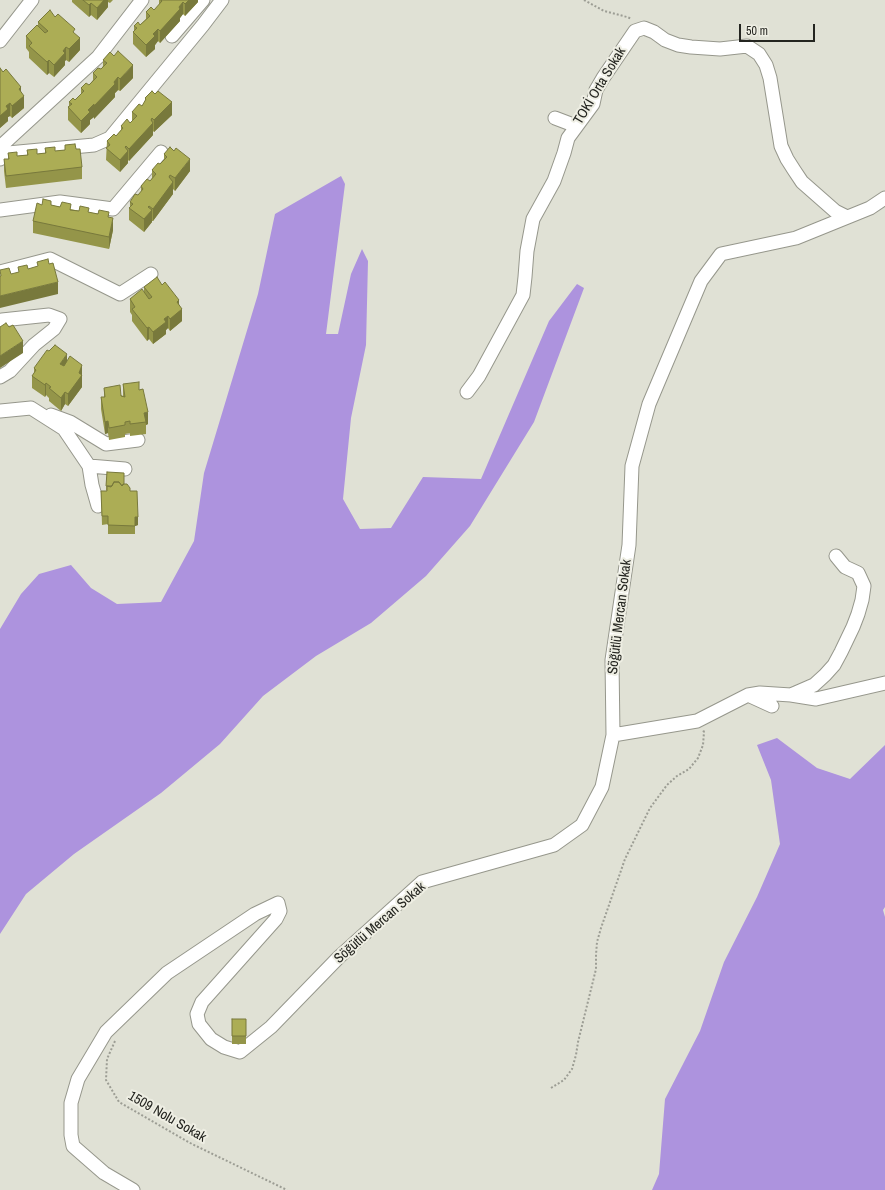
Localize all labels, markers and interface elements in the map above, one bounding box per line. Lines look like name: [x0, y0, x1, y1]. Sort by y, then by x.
scale bar: [741, 16, 817, 42]
text: 50 m: [746, 23, 768, 39]
street label: TOKİ Orta Sokak: [570, 44, 630, 128]
street label: Söğütlü Mercan Sokak: [605, 559, 635, 675]
street label: Söğütlü Mercan Sokak: [331, 879, 429, 967]
street label: 1509 Nolu Sokak: [125, 1088, 209, 1146]

